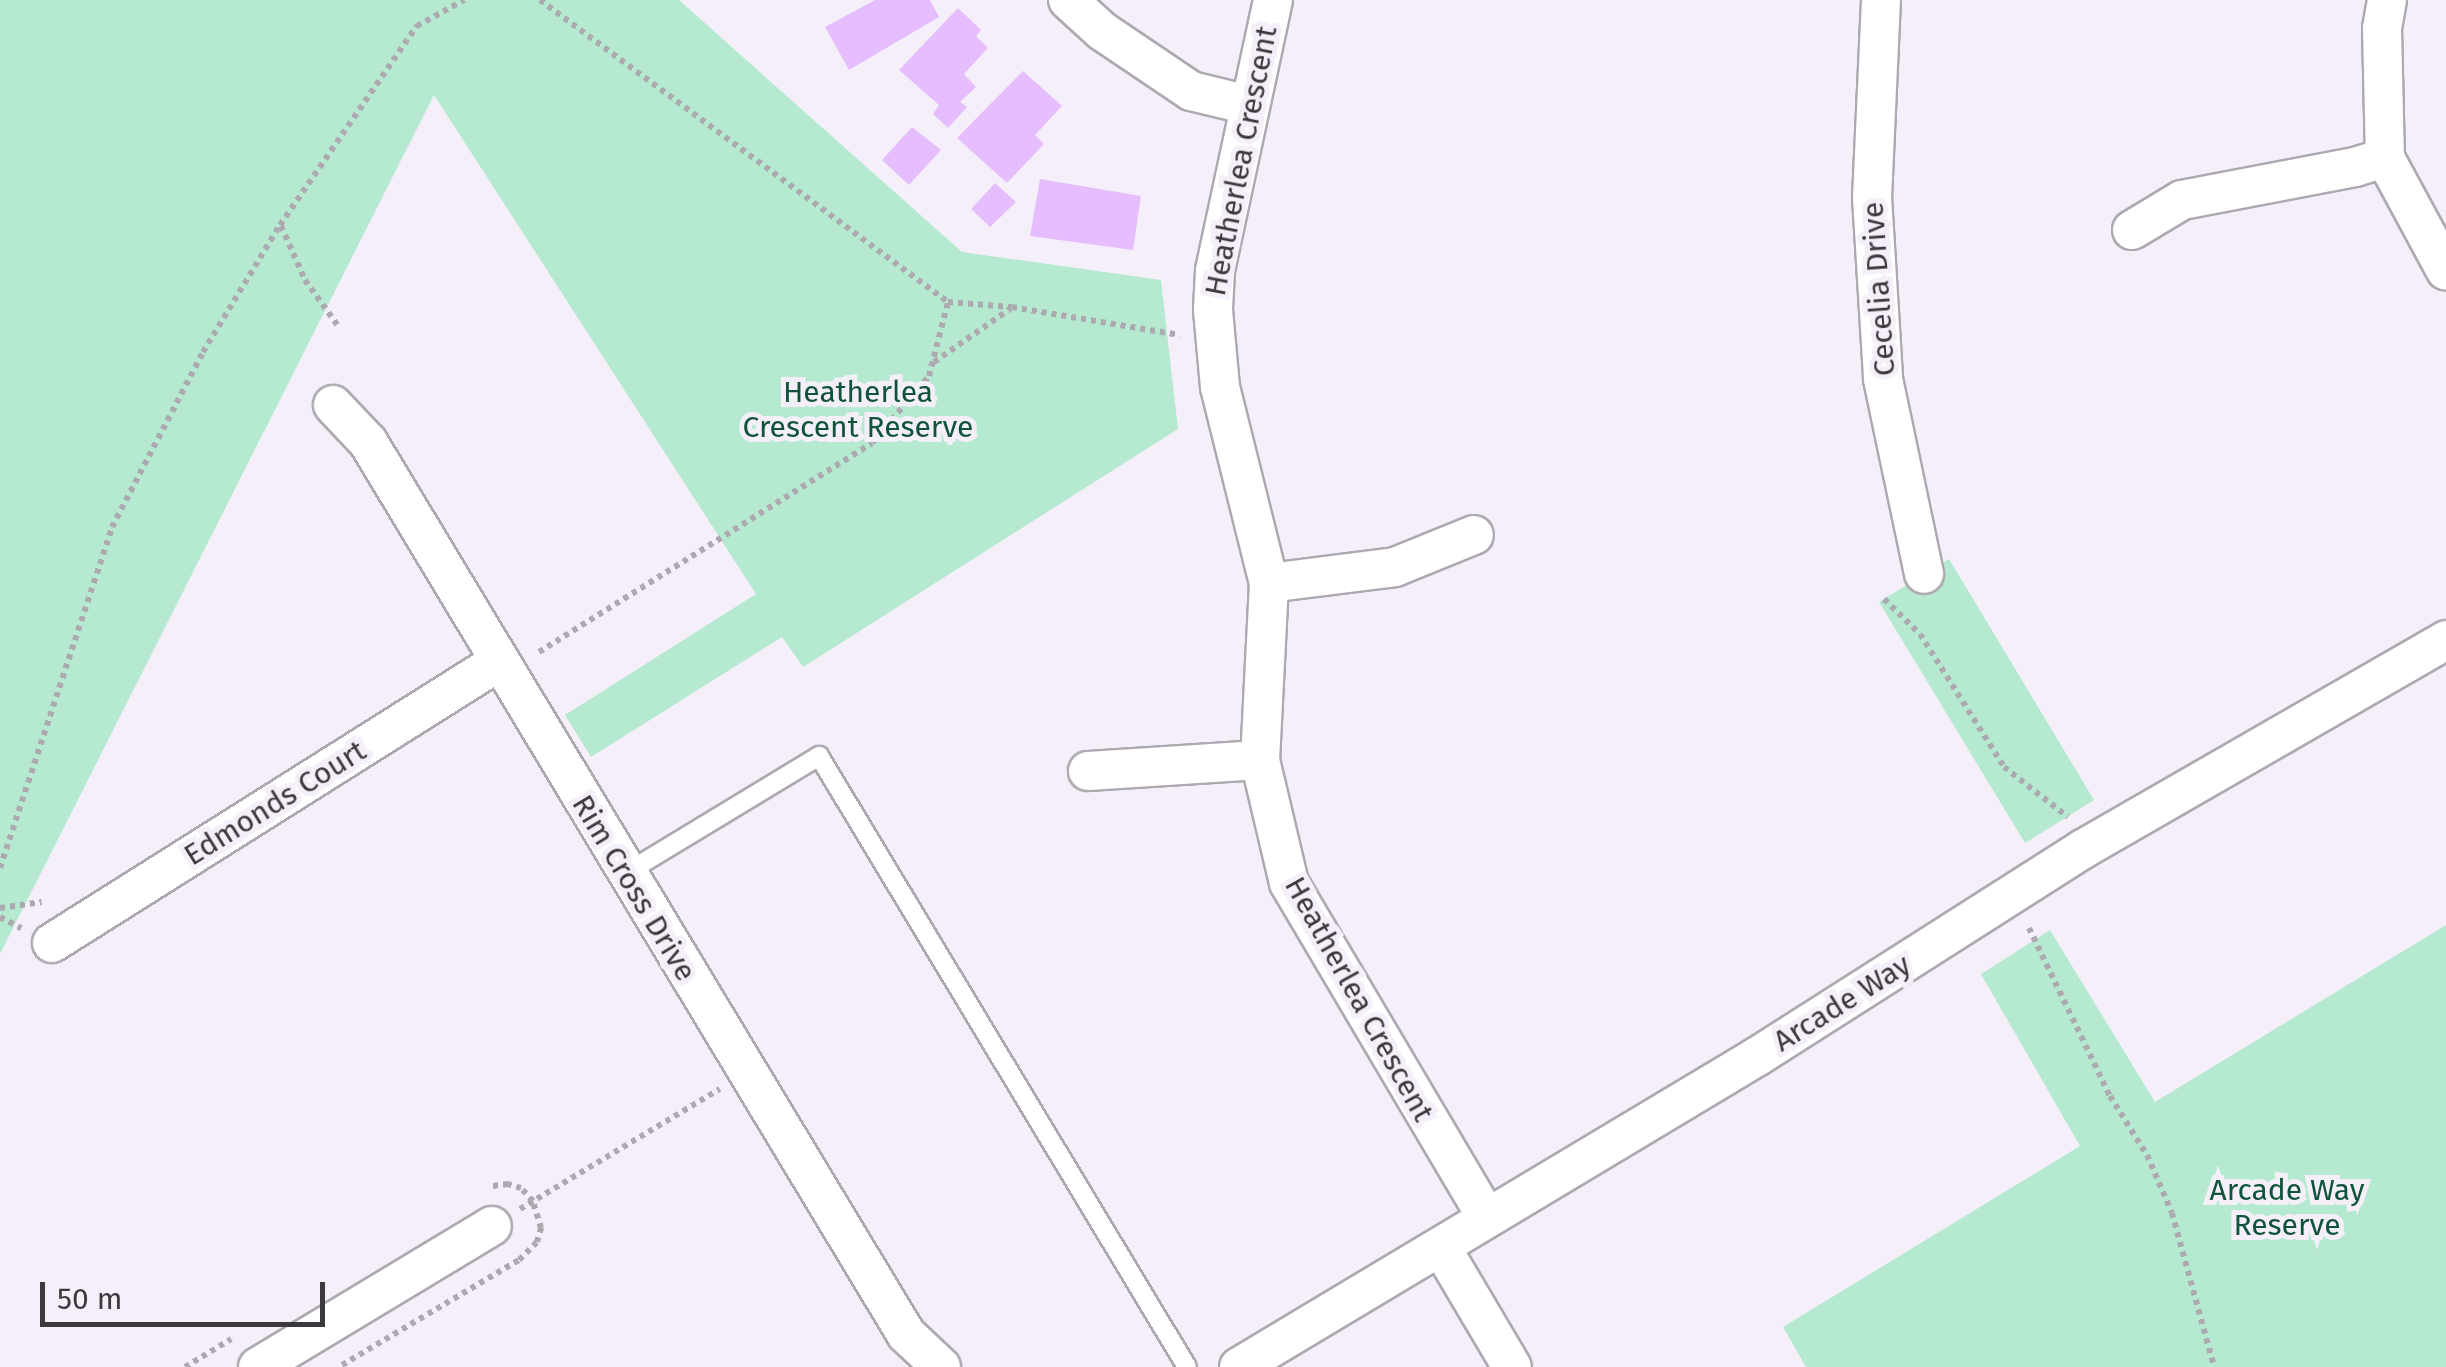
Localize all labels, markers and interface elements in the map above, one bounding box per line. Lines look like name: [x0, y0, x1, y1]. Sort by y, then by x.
street label: Heatherlea Crescent: [1197, 23, 1285, 299]
street label: Cecelia Drive: [1855, 201, 1903, 377]
park label: Heatherlea Crescent Reserve: [743, 374, 973, 444]
street label: Edmonds Court: [177, 733, 373, 873]
street label: Rim Cross Drive: [564, 788, 704, 988]
street label: Heatherlea Crescent: [1277, 870, 1441, 1128]
street label: Arcade Way: [1767, 947, 1917, 1059]
park label: Arcade Way Reserve: [2210, 1172, 2364, 1242]
scale bar: [45, 1262, 330, 1324]
text: 50 m: [57, 1281, 122, 1317]

